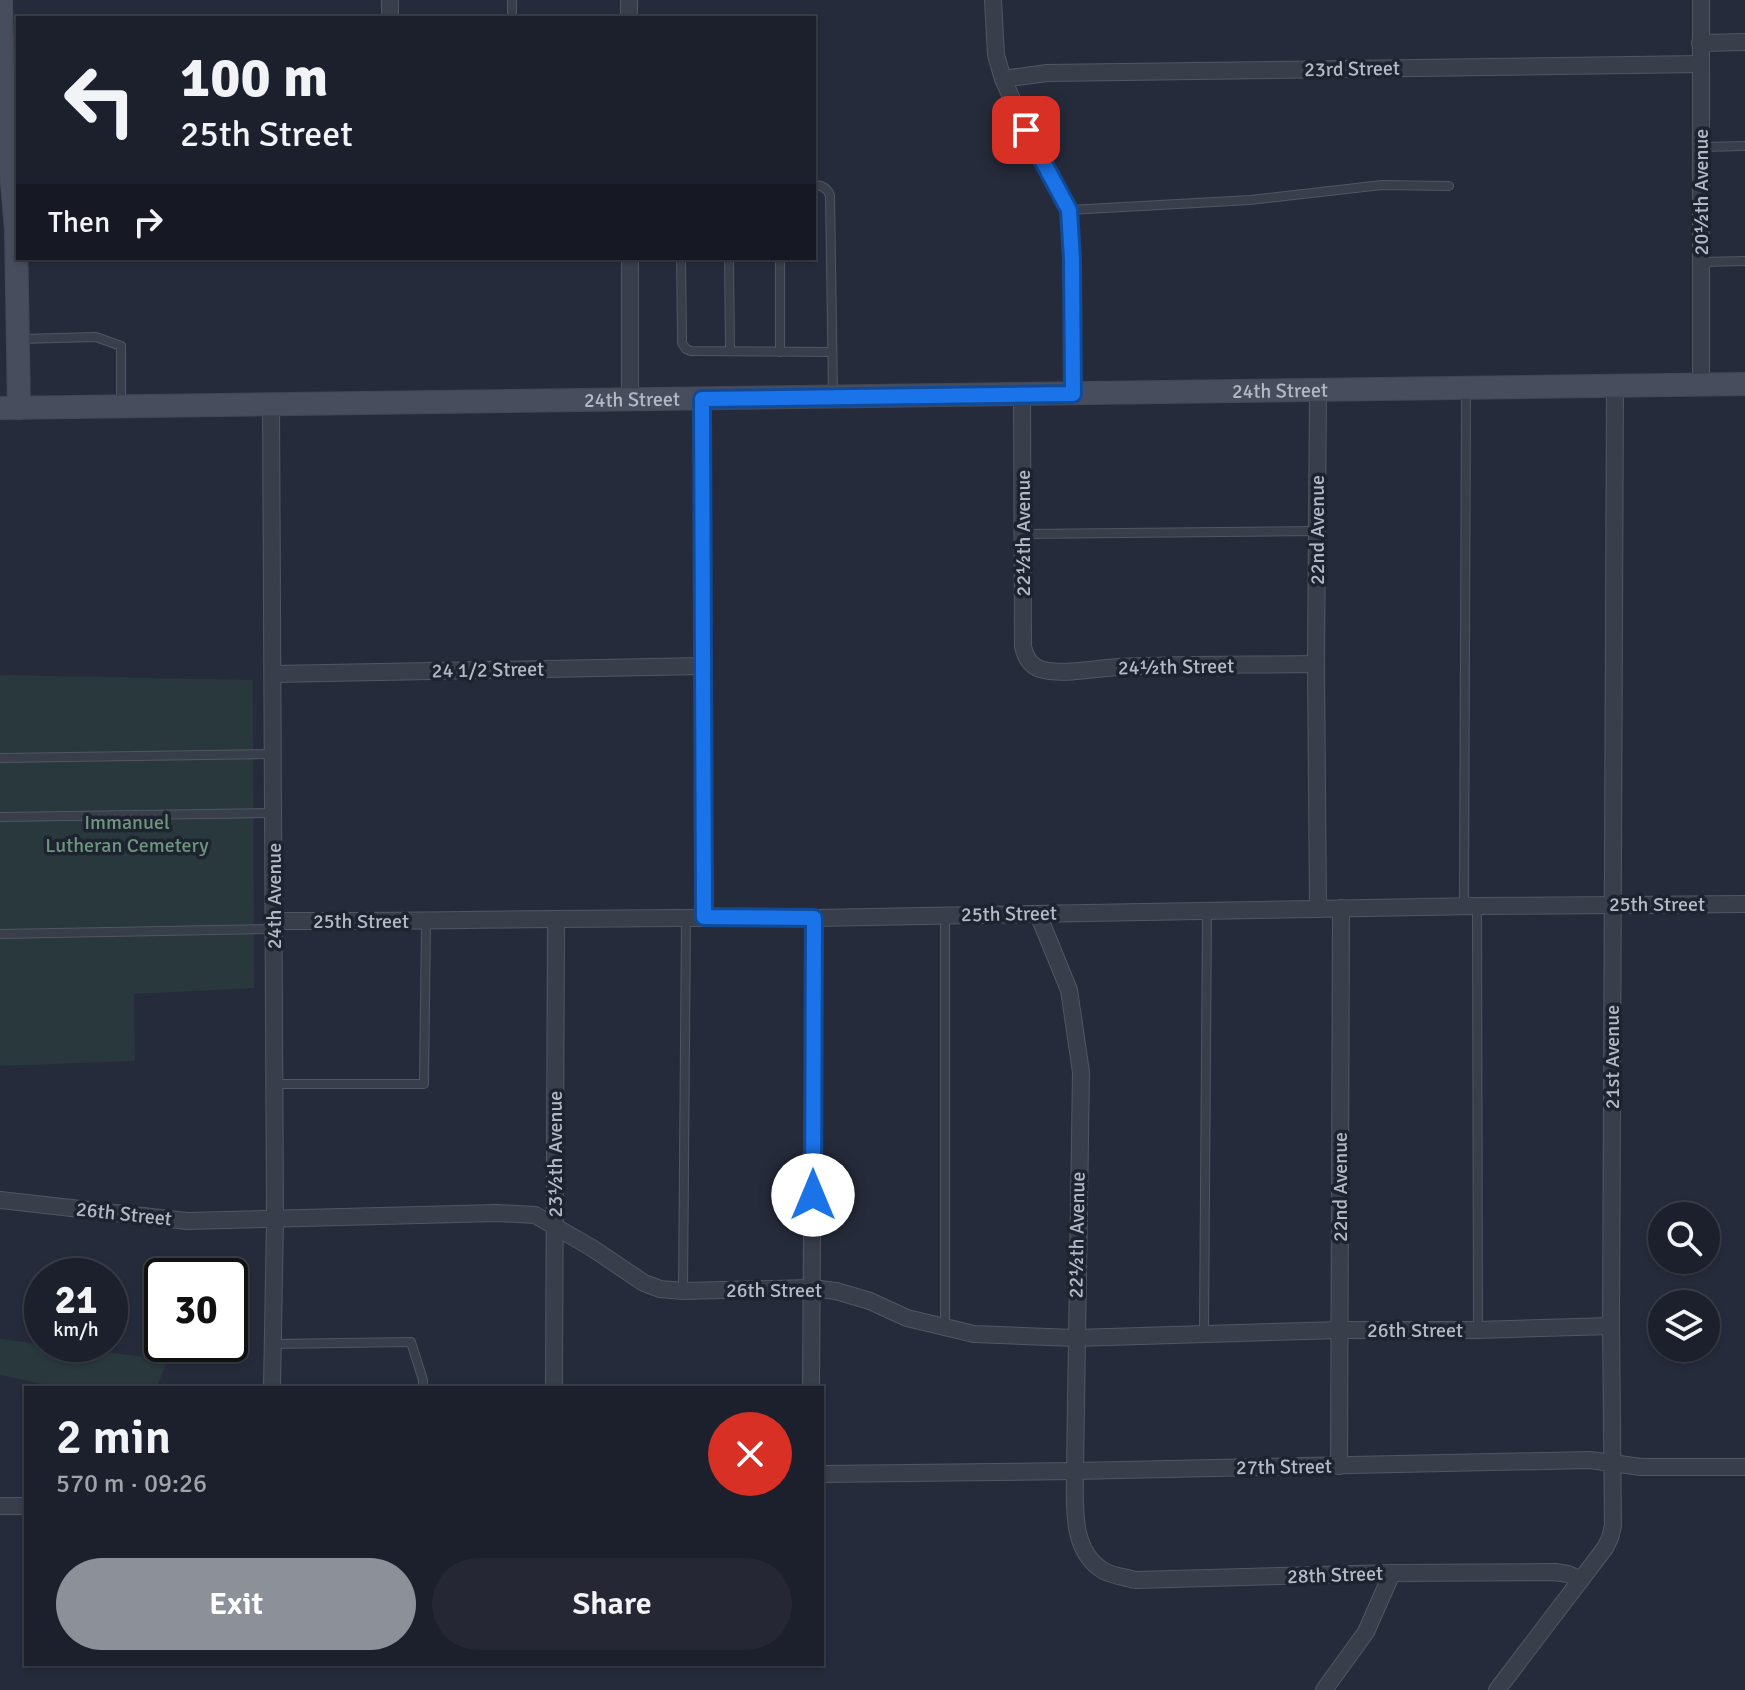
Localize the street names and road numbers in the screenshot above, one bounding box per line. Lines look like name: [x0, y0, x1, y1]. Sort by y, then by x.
street label: 23rd Street: [1304, 56, 1400, 82]
street label: 20½th Avenue: [1689, 129, 1714, 255]
street label: 24th Street: [1232, 377, 1328, 404]
street label: 24th Street: [584, 386, 680, 412]
street label: 22½th Avenue: [1011, 470, 1036, 596]
street label: 22nd Avenue: [1305, 475, 1330, 585]
street label: 24½th Street: [1118, 653, 1234, 681]
street label: 24 1/2 Street: [432, 657, 544, 683]
street label: 24th Avenue: [262, 843, 287, 949]
street label: 25th Street: [1609, 892, 1705, 917]
street label: 25th Street: [961, 901, 1057, 927]
street label: 25th Street: [313, 909, 409, 934]
street label: 21st Avenue: [1600, 1005, 1625, 1109]
street label: 23½th Avenue: [543, 1091, 568, 1217]
street label: 22nd Avenue: [1328, 1132, 1353, 1242]
street label: 22½th Avenue: [1063, 1171, 1091, 1299]
street label: 26th Street: [75, 1197, 173, 1231]
street label: 26th Street: [726, 1278, 822, 1303]
street label: 26th Street: [1367, 1318, 1463, 1343]
street label: 27th Street: [1236, 1454, 1332, 1480]
street label: 28th Street: [1287, 1561, 1383, 1589]

